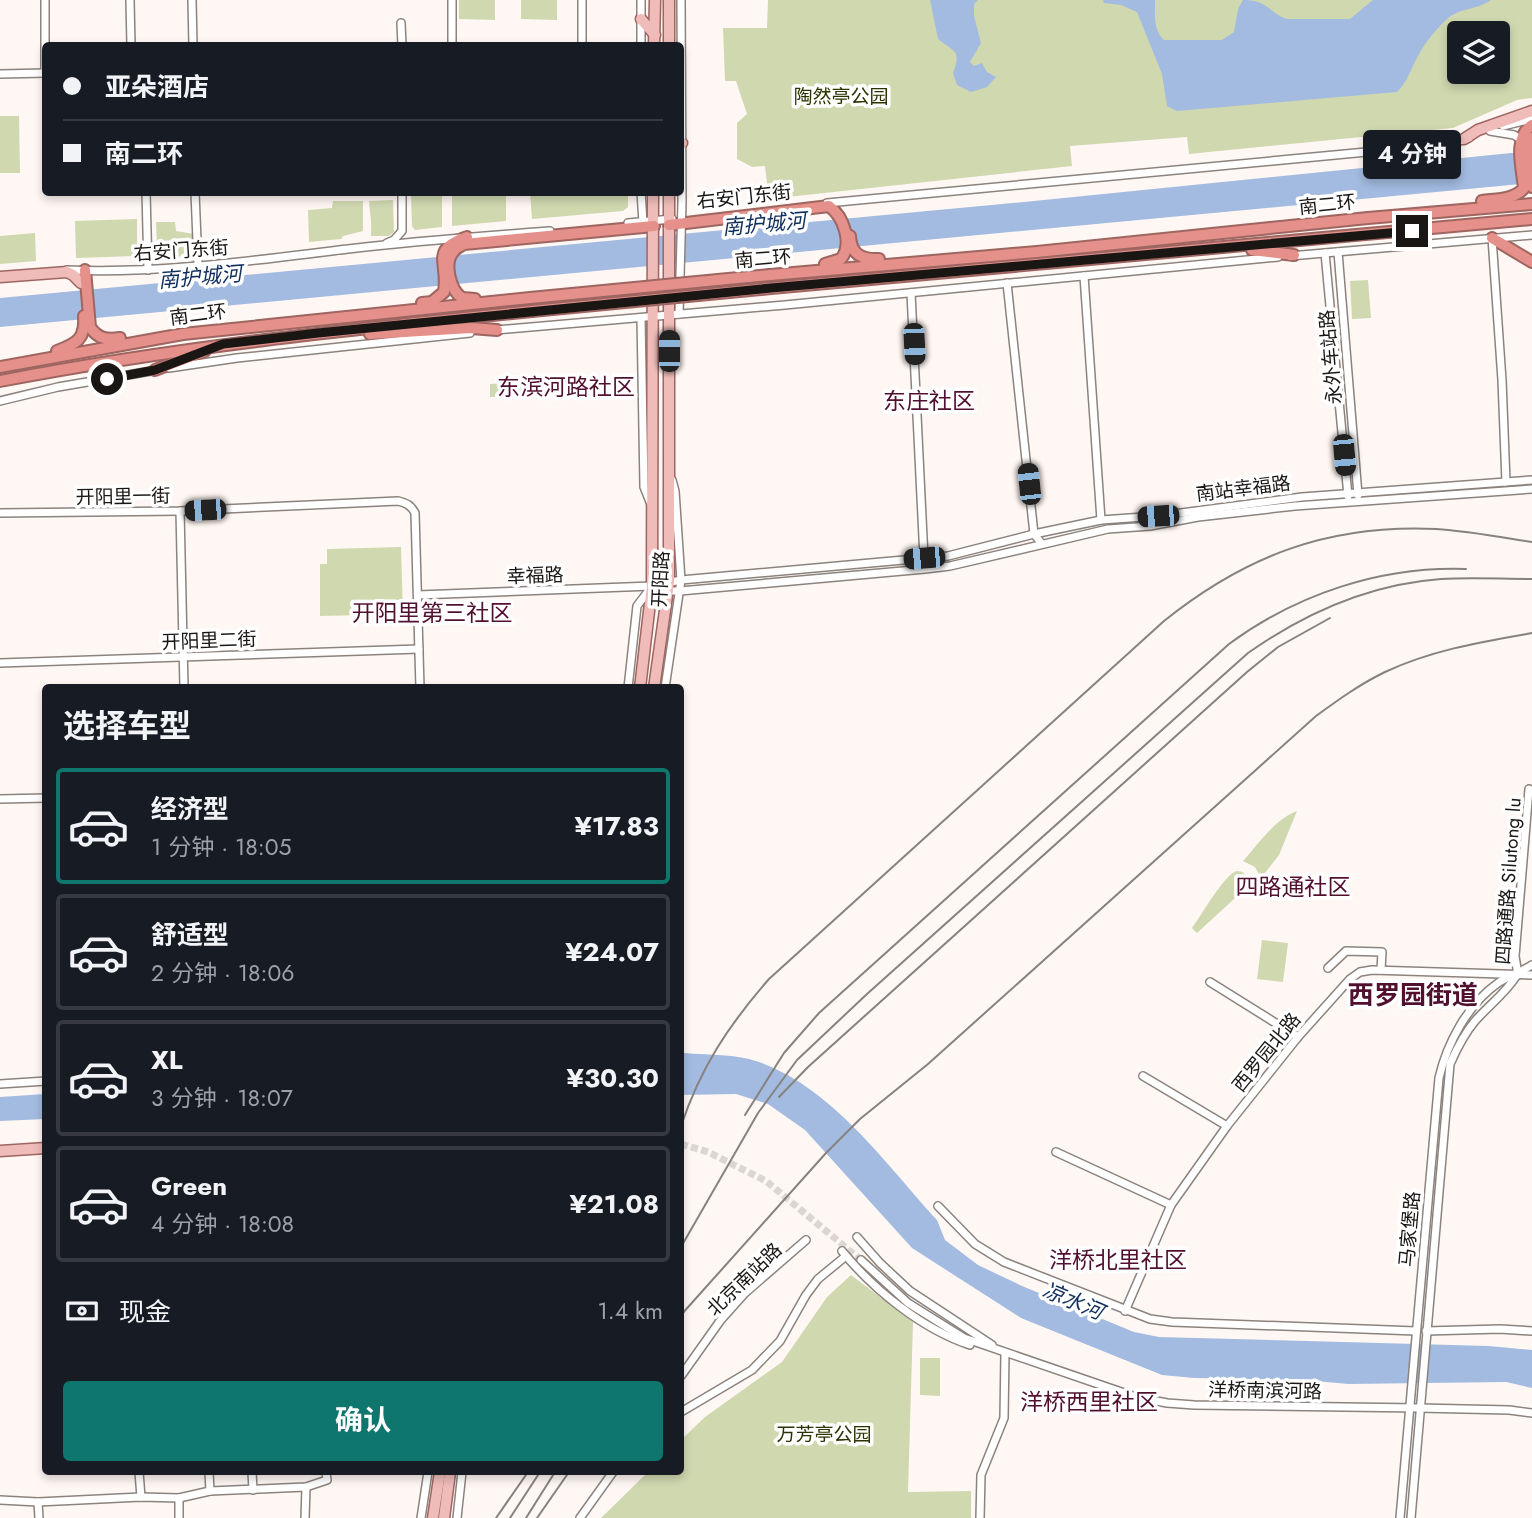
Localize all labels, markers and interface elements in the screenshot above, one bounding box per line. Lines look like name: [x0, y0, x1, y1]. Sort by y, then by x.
map controls: [1447, 21, 1510, 84]
button: layers: [1447, 21, 1510, 84]
text: 亚朵酒店: [105, 68, 209, 106]
park label: 陶然亭公园: [793, 83, 889, 110]
callout: 4 分钟: [1363, 130, 1461, 178]
text: 南二环: [105, 135, 183, 173]
text: 4 分钟: [1378, 137, 1446, 171]
street label: 右安门东街: [695, 178, 793, 215]
street label: 南二环: [1297, 188, 1357, 221]
water label: 南护城河: [721, 205, 811, 243]
route end: [1396, 215, 1428, 247]
street label: 右安门东街: [133, 234, 229, 267]
street label: 南二环: [733, 243, 793, 274]
water label: 南护城河: [157, 258, 247, 296]
street label: 南二环: [168, 298, 228, 331]
street label: 永外车站路: [1313, 308, 1348, 405]
car: [903, 322, 926, 366]
car: [659, 330, 680, 372]
route start: [91, 363, 123, 395]
district label: 东滨河路社区: [497, 370, 635, 404]
district label: 东庄社区: [883, 384, 975, 418]
car: [1332, 433, 1357, 477]
car: [1017, 462, 1042, 506]
street label: 南站幸福路: [1194, 469, 1292, 508]
street label: 开阳里一街: [75, 482, 171, 511]
car: [184, 498, 227, 522]
car: [1137, 504, 1180, 528]
car: [903, 546, 946, 570]
street label: 开阳路: [646, 550, 675, 608]
street label: 幸福路: [506, 561, 564, 590]
district label: 开阳里第三社区: [352, 596, 513, 630]
street label: 开阳里二街: [161, 625, 257, 656]
text: 选择车型: [63, 703, 191, 749]
text: 经济型: [151, 790, 229, 828]
icon: car: [67, 795, 130, 858]
street label: 四路通路 Silutong lu: [1489, 797, 1528, 965]
text: ¥17.83: [574, 807, 659, 845]
text: 1 分钟 · 18:05: [151, 830, 292, 864]
district label: 四路通社区: [1236, 870, 1351, 904]
text: 舒适型: [151, 916, 229, 954]
icon: car: [67, 921, 130, 984]
text: ¥24.07: [565, 933, 659, 971]
text: 2 分钟 · 18:06: [151, 956, 295, 990]
district label: 西罗园街道: [1348, 976, 1478, 1014]
street label: 西罗园北路: [1226, 1007, 1307, 1098]
text: XL: [151, 1041, 183, 1079]
icon: car: [67, 1047, 130, 1110]
text: ¥30.30: [567, 1059, 659, 1097]
text: 3 分钟 · 18:07: [151, 1081, 293, 1115]
text: Green: [151, 1167, 227, 1205]
icon: car: [67, 1173, 130, 1236]
text: ¥21.08: [569, 1185, 659, 1223]
street label: 马家堡路: [1393, 1190, 1426, 1268]
text: 4 分钟 · 18:08: [151, 1207, 294, 1241]
street label: 北京南站路: [701, 1237, 788, 1322]
district label: 洋桥北里社区: [1049, 1243, 1187, 1277]
water label: 凉水河: [1038, 1275, 1112, 1329]
icon: cash: [63, 1292, 101, 1330]
text: 现金: [119, 1293, 171, 1331]
text: 1.4 km: [597, 1294, 663, 1328]
street label: 洋桥南滨河路: [1208, 1376, 1322, 1405]
button: 确认: [63, 1381, 663, 1461]
district label: 洋桥西里社区: [1020, 1385, 1158, 1419]
park label: 万芳亭公园: [776, 1421, 872, 1448]

